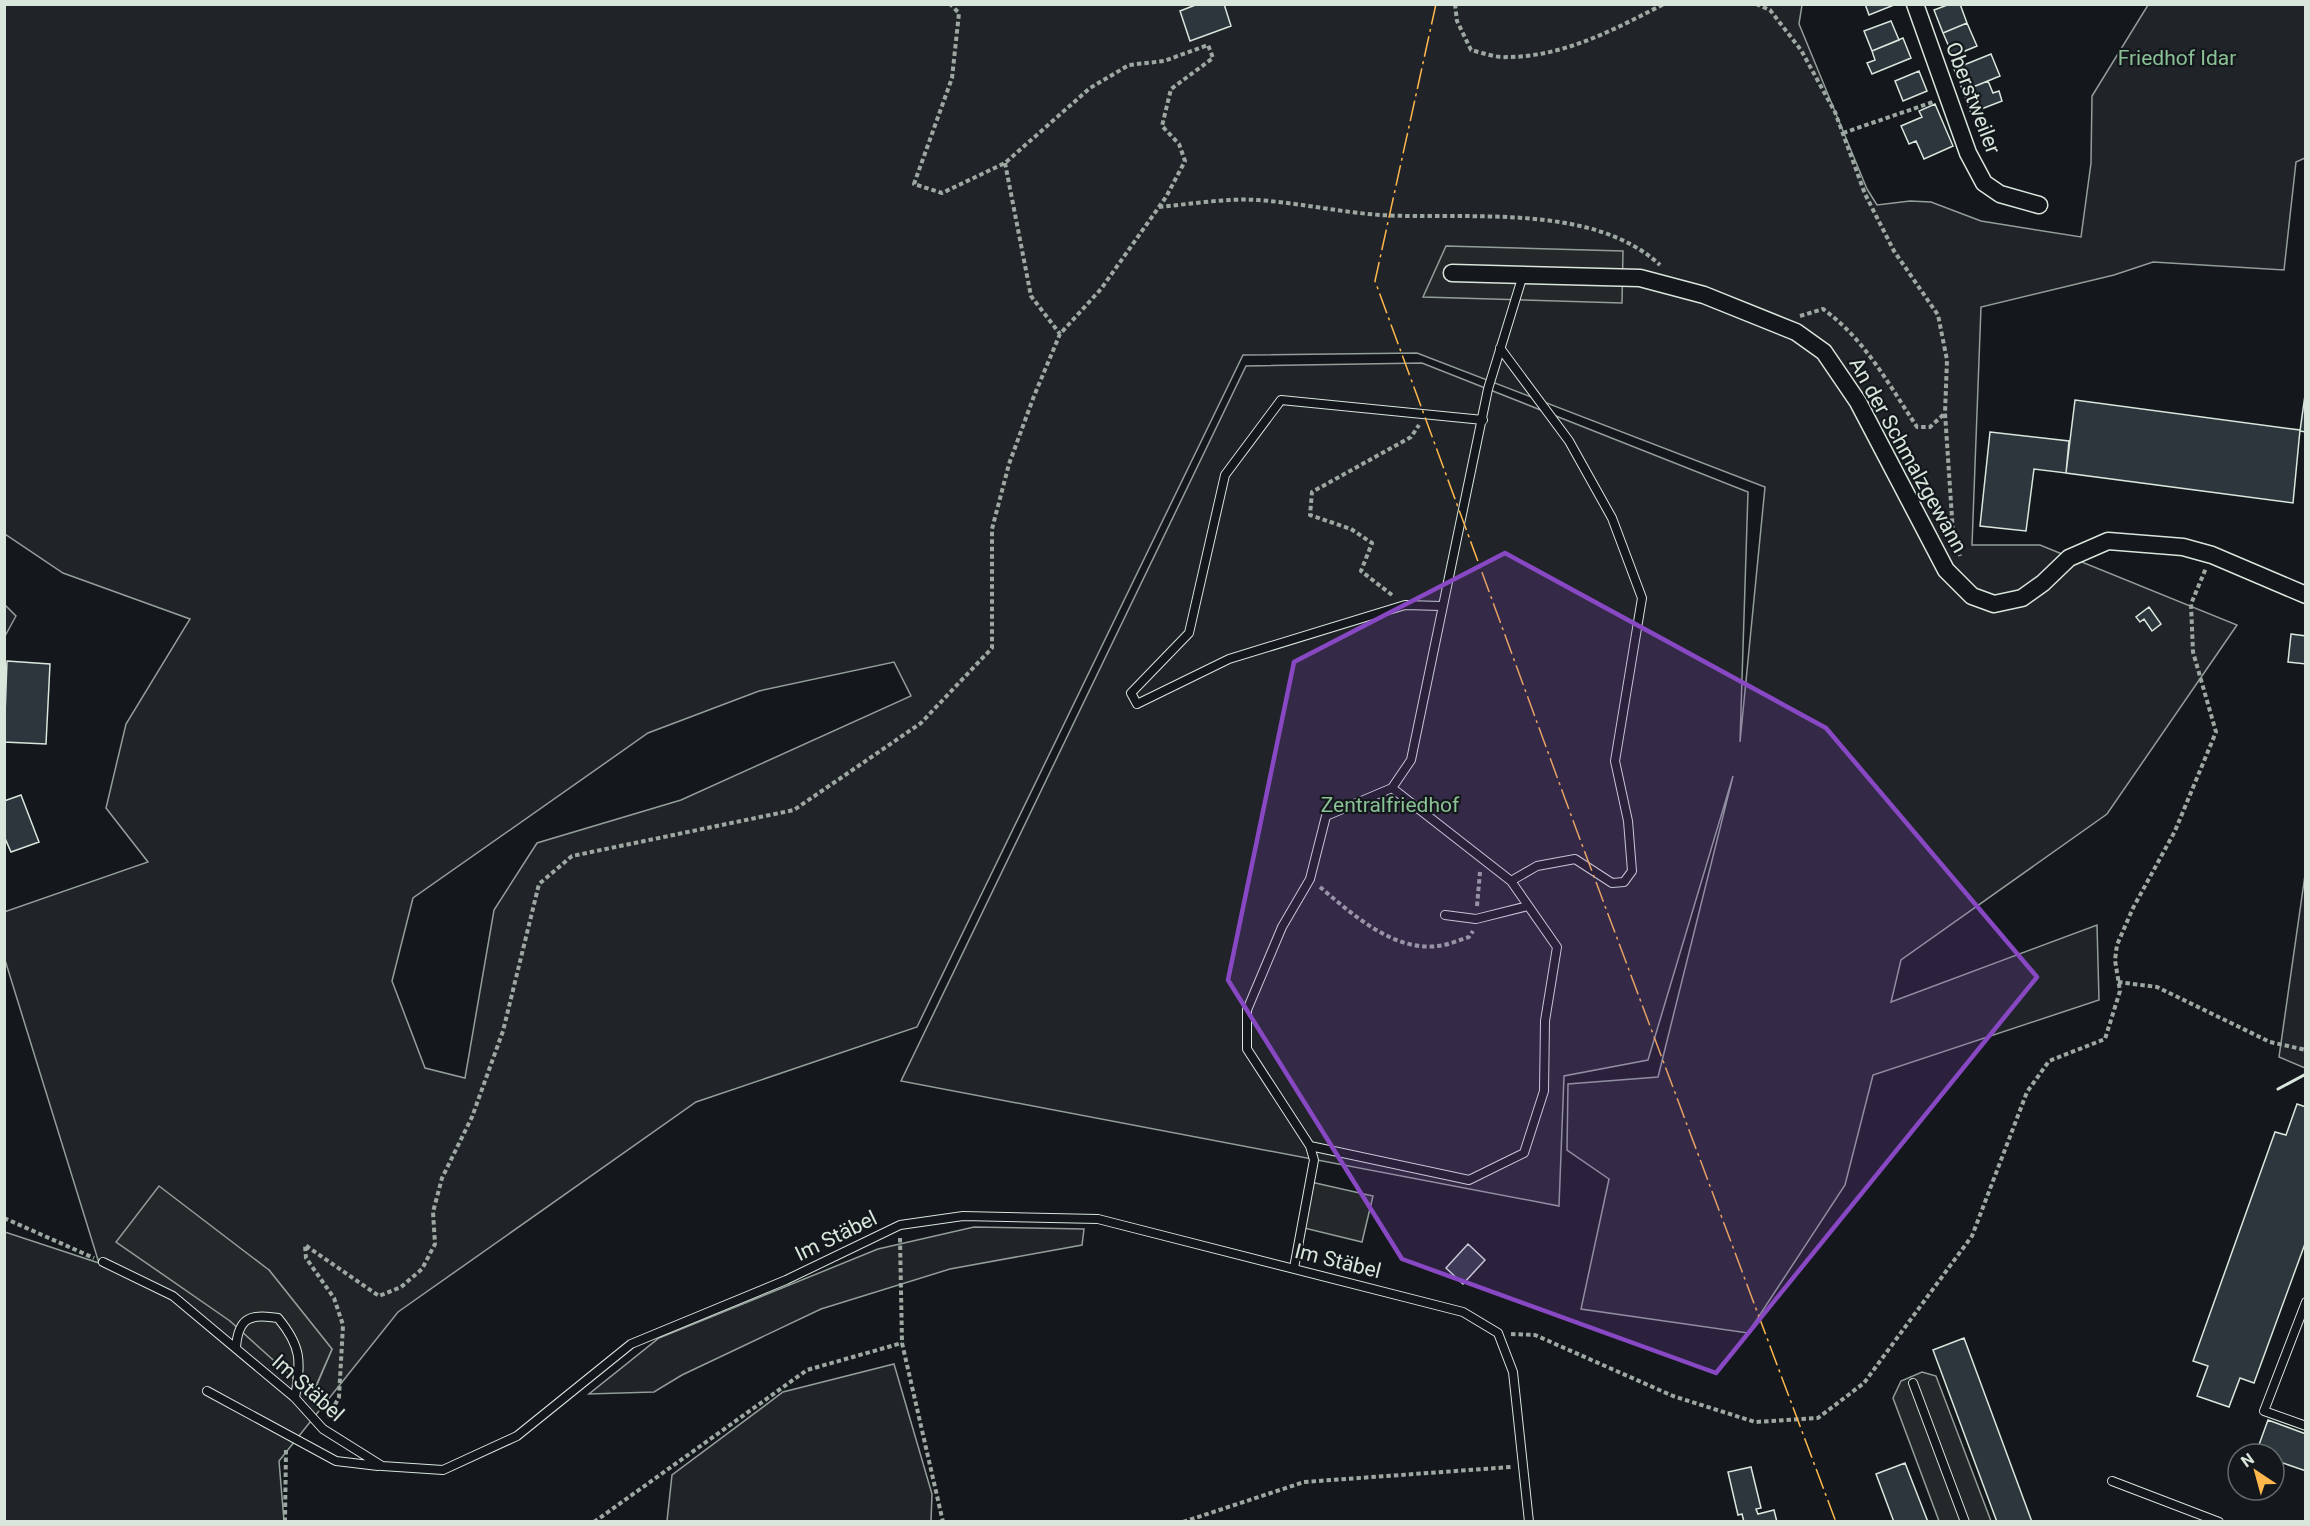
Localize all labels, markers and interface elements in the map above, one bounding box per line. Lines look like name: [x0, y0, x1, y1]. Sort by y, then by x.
street label: Oberstweiler: [1941, 39, 2005, 157]
park label: Friedhof Idar: [2118, 46, 2236, 70]
street label: An der Schmalzgewann: [1844, 353, 1972, 557]
park label: Zentralfriedhof: [1321, 793, 1460, 817]
street label: Im Stäbel: [791, 1206, 881, 1266]
street label: Im Stäbel: [1292, 1239, 1384, 1283]
street label: Im Stäbel: [267, 1350, 349, 1426]
north arrow: [2226, 1442, 2286, 1502]
text: N: [2237, 1449, 2258, 1471]

